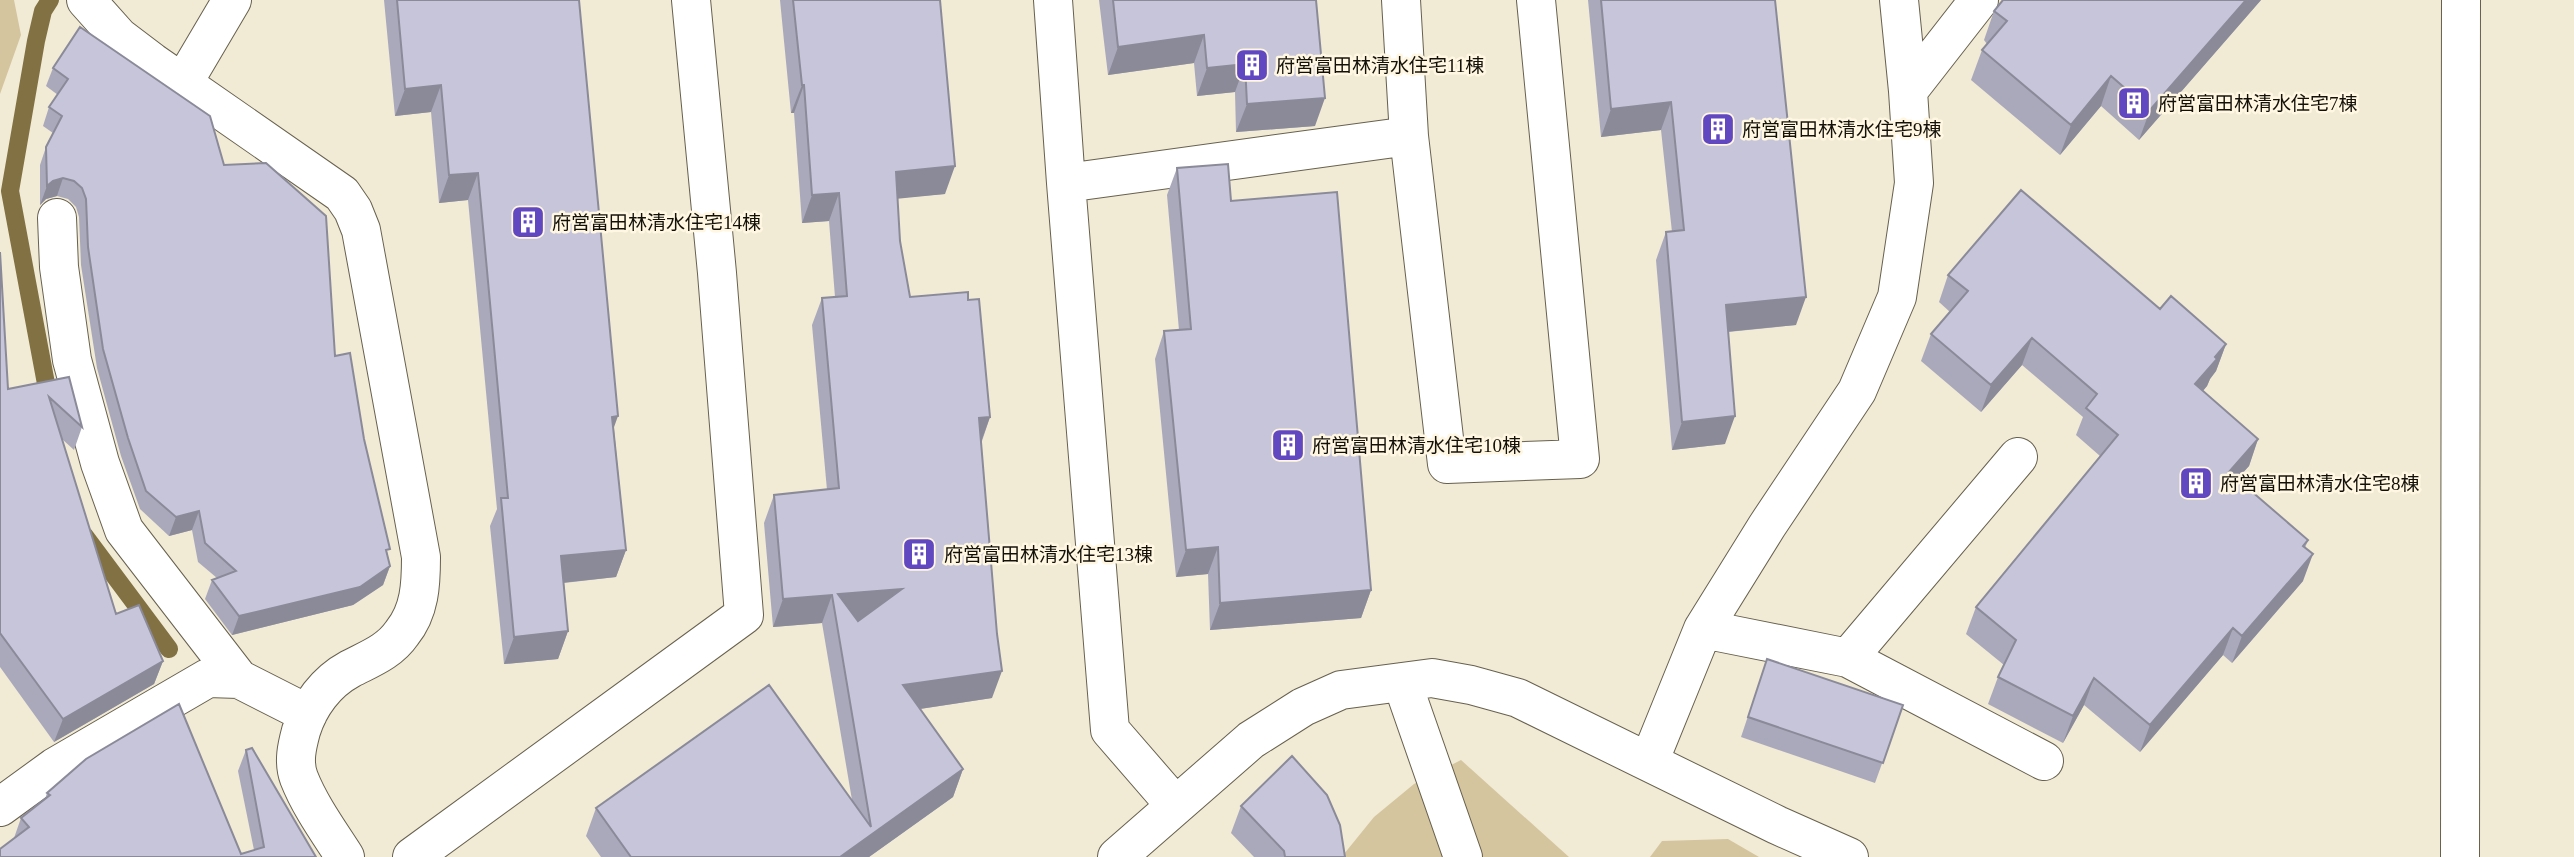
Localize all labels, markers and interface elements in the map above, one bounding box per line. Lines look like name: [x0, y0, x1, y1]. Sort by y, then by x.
building icon: 府営富田林清水住宅11棟: [1233, 46, 1271, 84]
place label: 府営富田林清水住宅11棟: [1276, 55, 1484, 76]
building icon: 府営富田林清水住宅7棟: [2115, 84, 2153, 122]
place label: 府営富田林清水住宅7棟: [2158, 93, 2358, 114]
building icon: 府営富田林清水住宅9棟: [1699, 110, 1737, 148]
place label: 府営富田林清水住宅9棟: [1742, 119, 1942, 140]
building icon: 府営富田林清水住宅14棟: [509, 203, 547, 241]
place label: 府営富田林清水住宅14棟: [552, 212, 761, 233]
building icon: 府営富田林清水住宅10棟: [1269, 426, 1307, 464]
place label: 府営富田林清水住宅10棟: [1312, 435, 1521, 456]
building icon: 府営富田林清水住宅8棟: [2177, 464, 2215, 502]
place label: 府営富田林清水住宅8棟: [2220, 473, 2420, 494]
building icon: 府営富田林清水住宅13棟: [900, 535, 938, 573]
place label: 府営富田林清水住宅13棟: [944, 544, 1153, 565]

